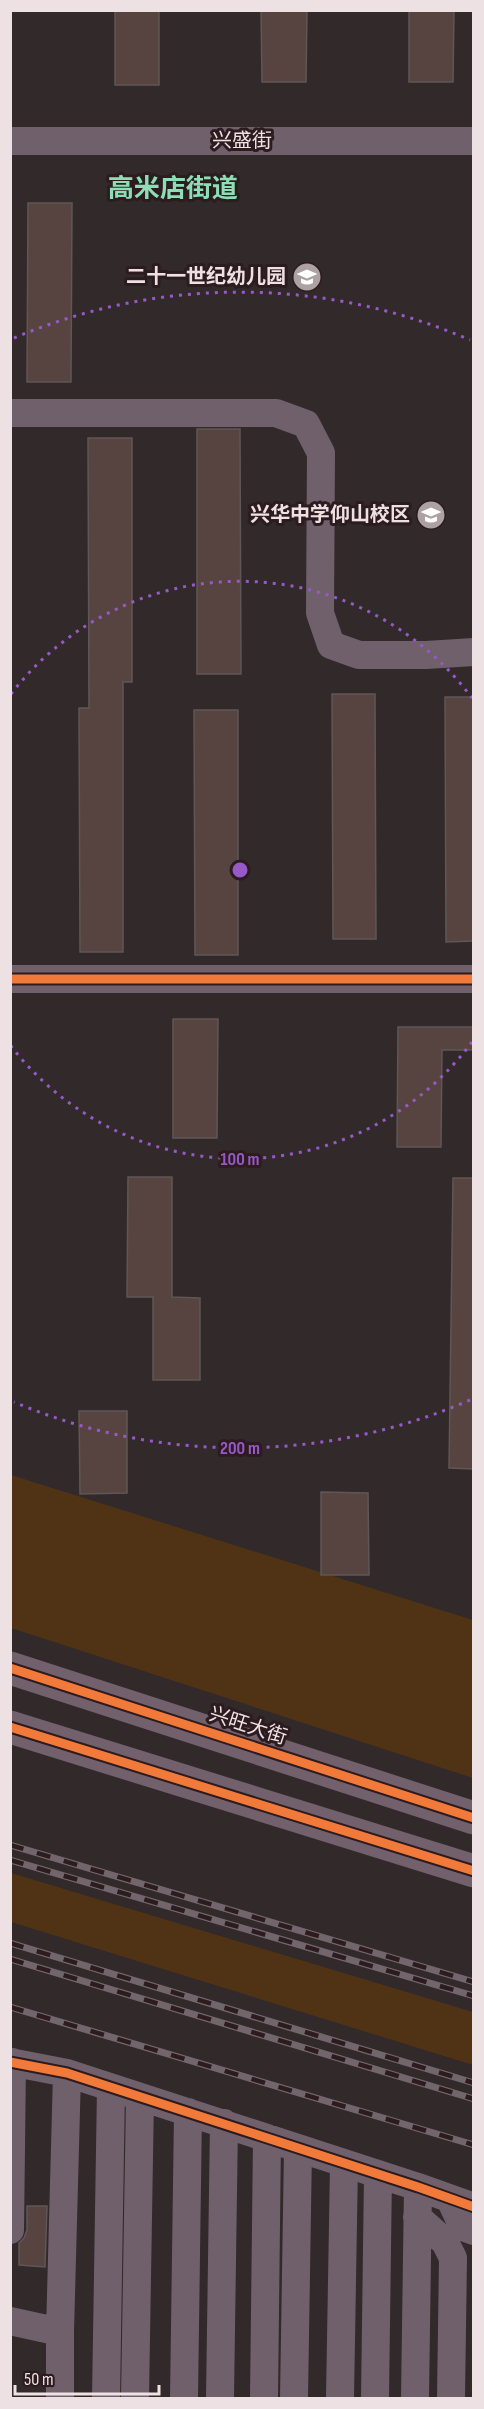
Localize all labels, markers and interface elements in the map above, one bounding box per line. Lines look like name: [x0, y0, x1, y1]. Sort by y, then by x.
street label: 兴盛街: [212, 129, 272, 153]
district label: 高米店街道: [108, 174, 238, 205]
school or university icon: 二十一世纪幼儿园: [291, 261, 323, 293]
place label: 二十一世纪幼儿园: [126, 265, 286, 289]
school or university icon: 兴华中学仰山校区: [415, 499, 447, 531]
place label: 兴华中学仰山校区: [250, 503, 410, 527]
centre of rings: [230, 860, 250, 880]
text: 100 m: [221, 1149, 260, 1170]
text: 200 m: [220, 1438, 260, 1459]
street label: 兴旺大街: [206, 1702, 290, 1750]
scale bar: [15, 2358, 159, 2396]
text: 50 m: [24, 2369, 54, 2390]

